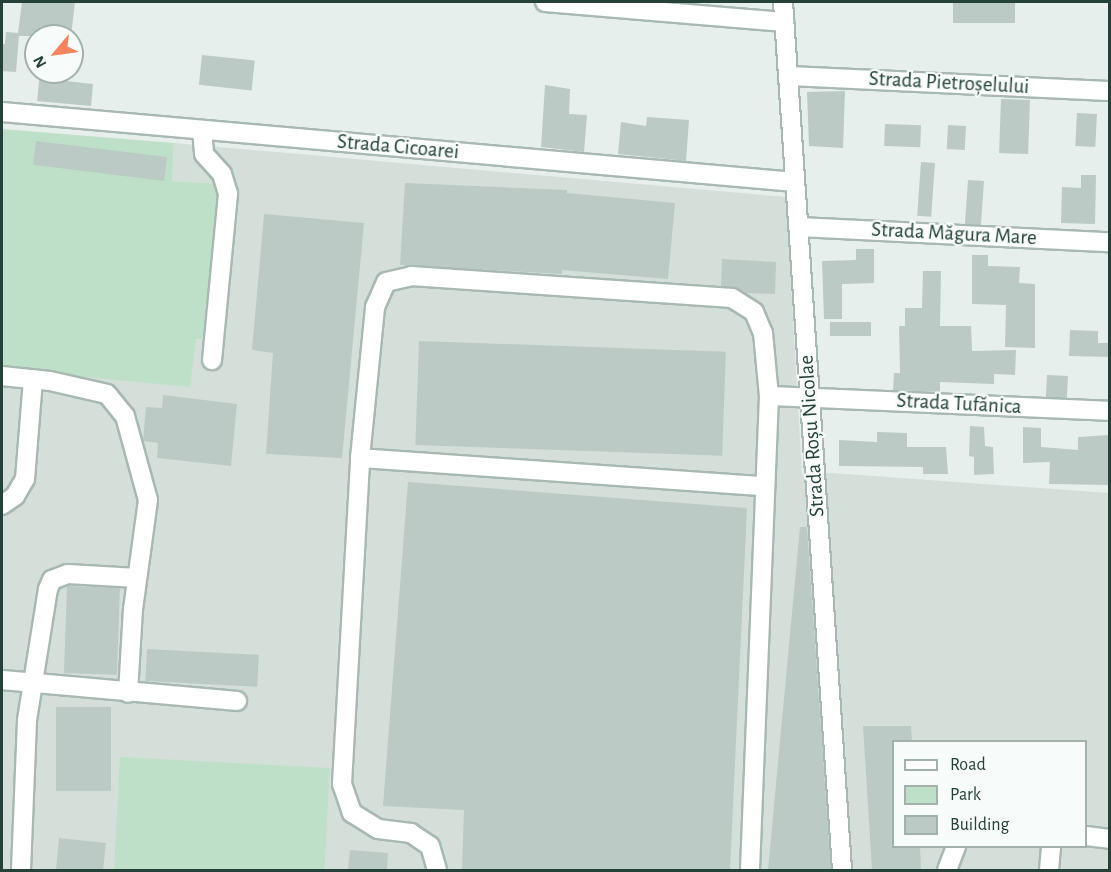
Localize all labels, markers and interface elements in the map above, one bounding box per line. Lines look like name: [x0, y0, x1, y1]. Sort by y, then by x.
north arrow: [24, 24, 84, 84]
text: N: [30, 53, 50, 71]
street label: Strada Pietroșelului: [868, 66, 1030, 100]
street label: Strada Cicoarei: [336, 129, 460, 165]
street label: Strada Măgura Mare: [871, 217, 1037, 251]
street label: Strada Roșu Nicolae: [794, 354, 830, 518]
street label: Strada Tufănica: [896, 388, 1022, 420]
legend: [892, 740, 1087, 848]
text: Road: [950, 756, 986, 774]
text: Park: [950, 786, 981, 804]
text: Building: [950, 816, 1009, 834]

